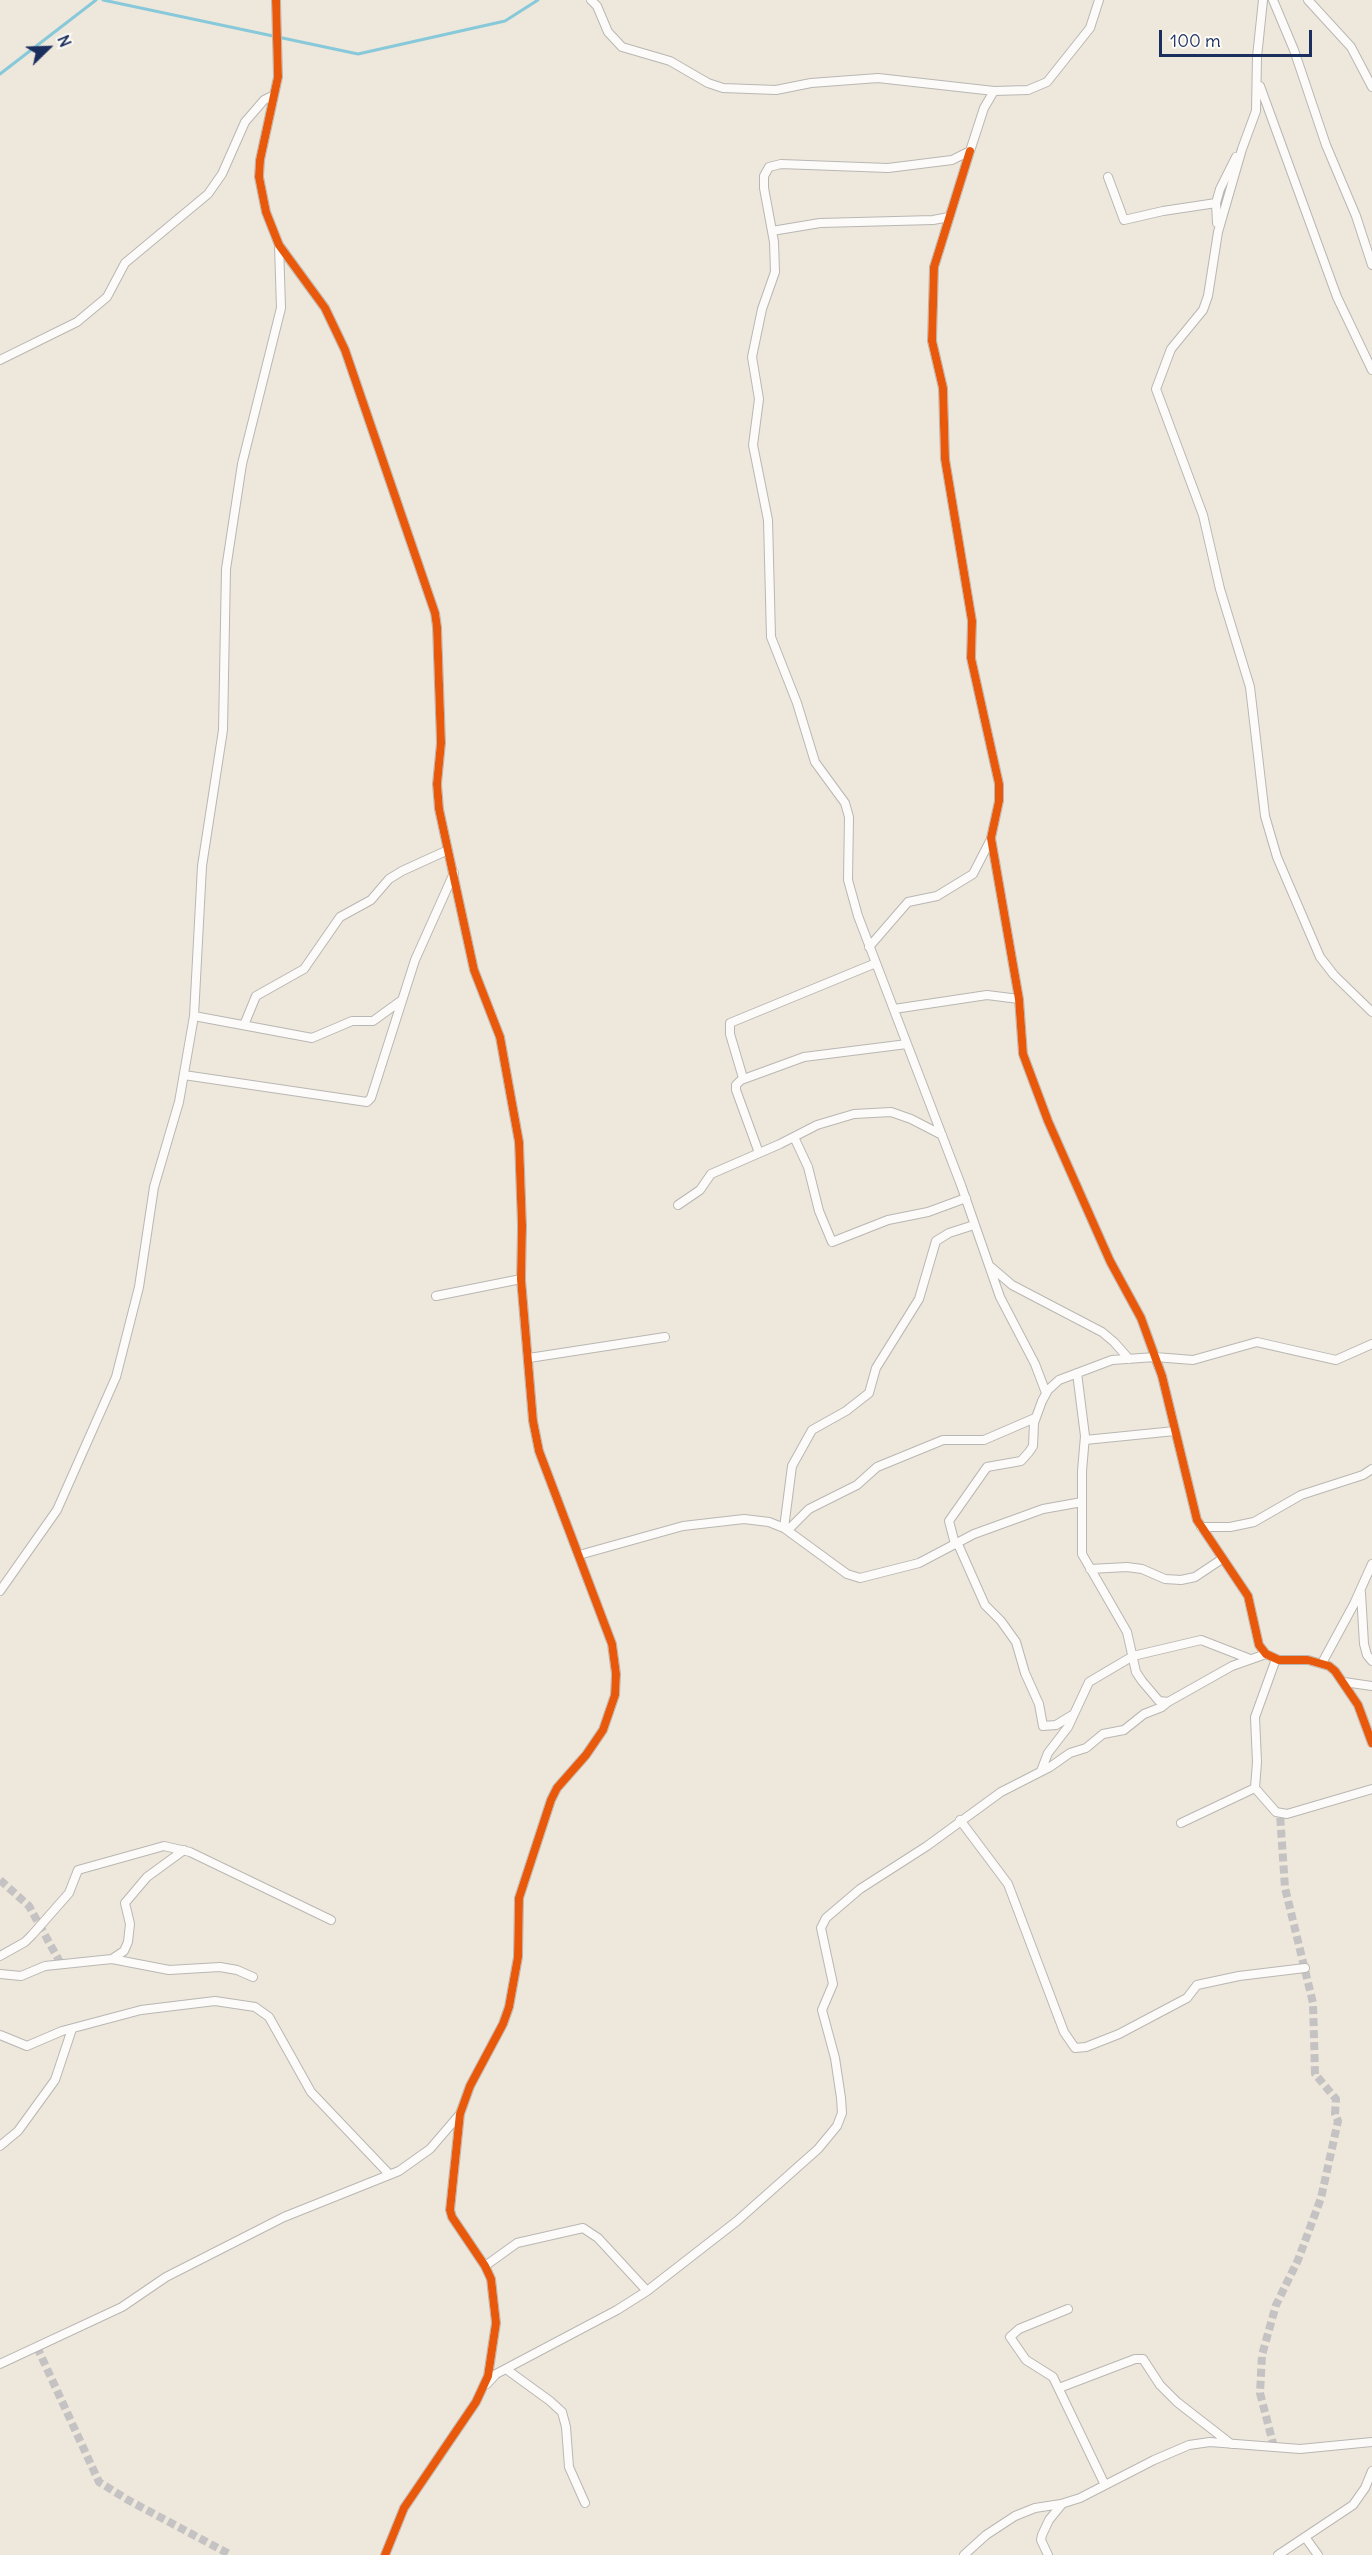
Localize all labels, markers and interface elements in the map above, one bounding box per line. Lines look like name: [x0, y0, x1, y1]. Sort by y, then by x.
north arrow: [18, 18, 78, 78]
scale bar: [1162, 18, 1315, 56]
text: 100 m: [1170, 29, 1221, 52]
text: N: [53, 32, 76, 50]

